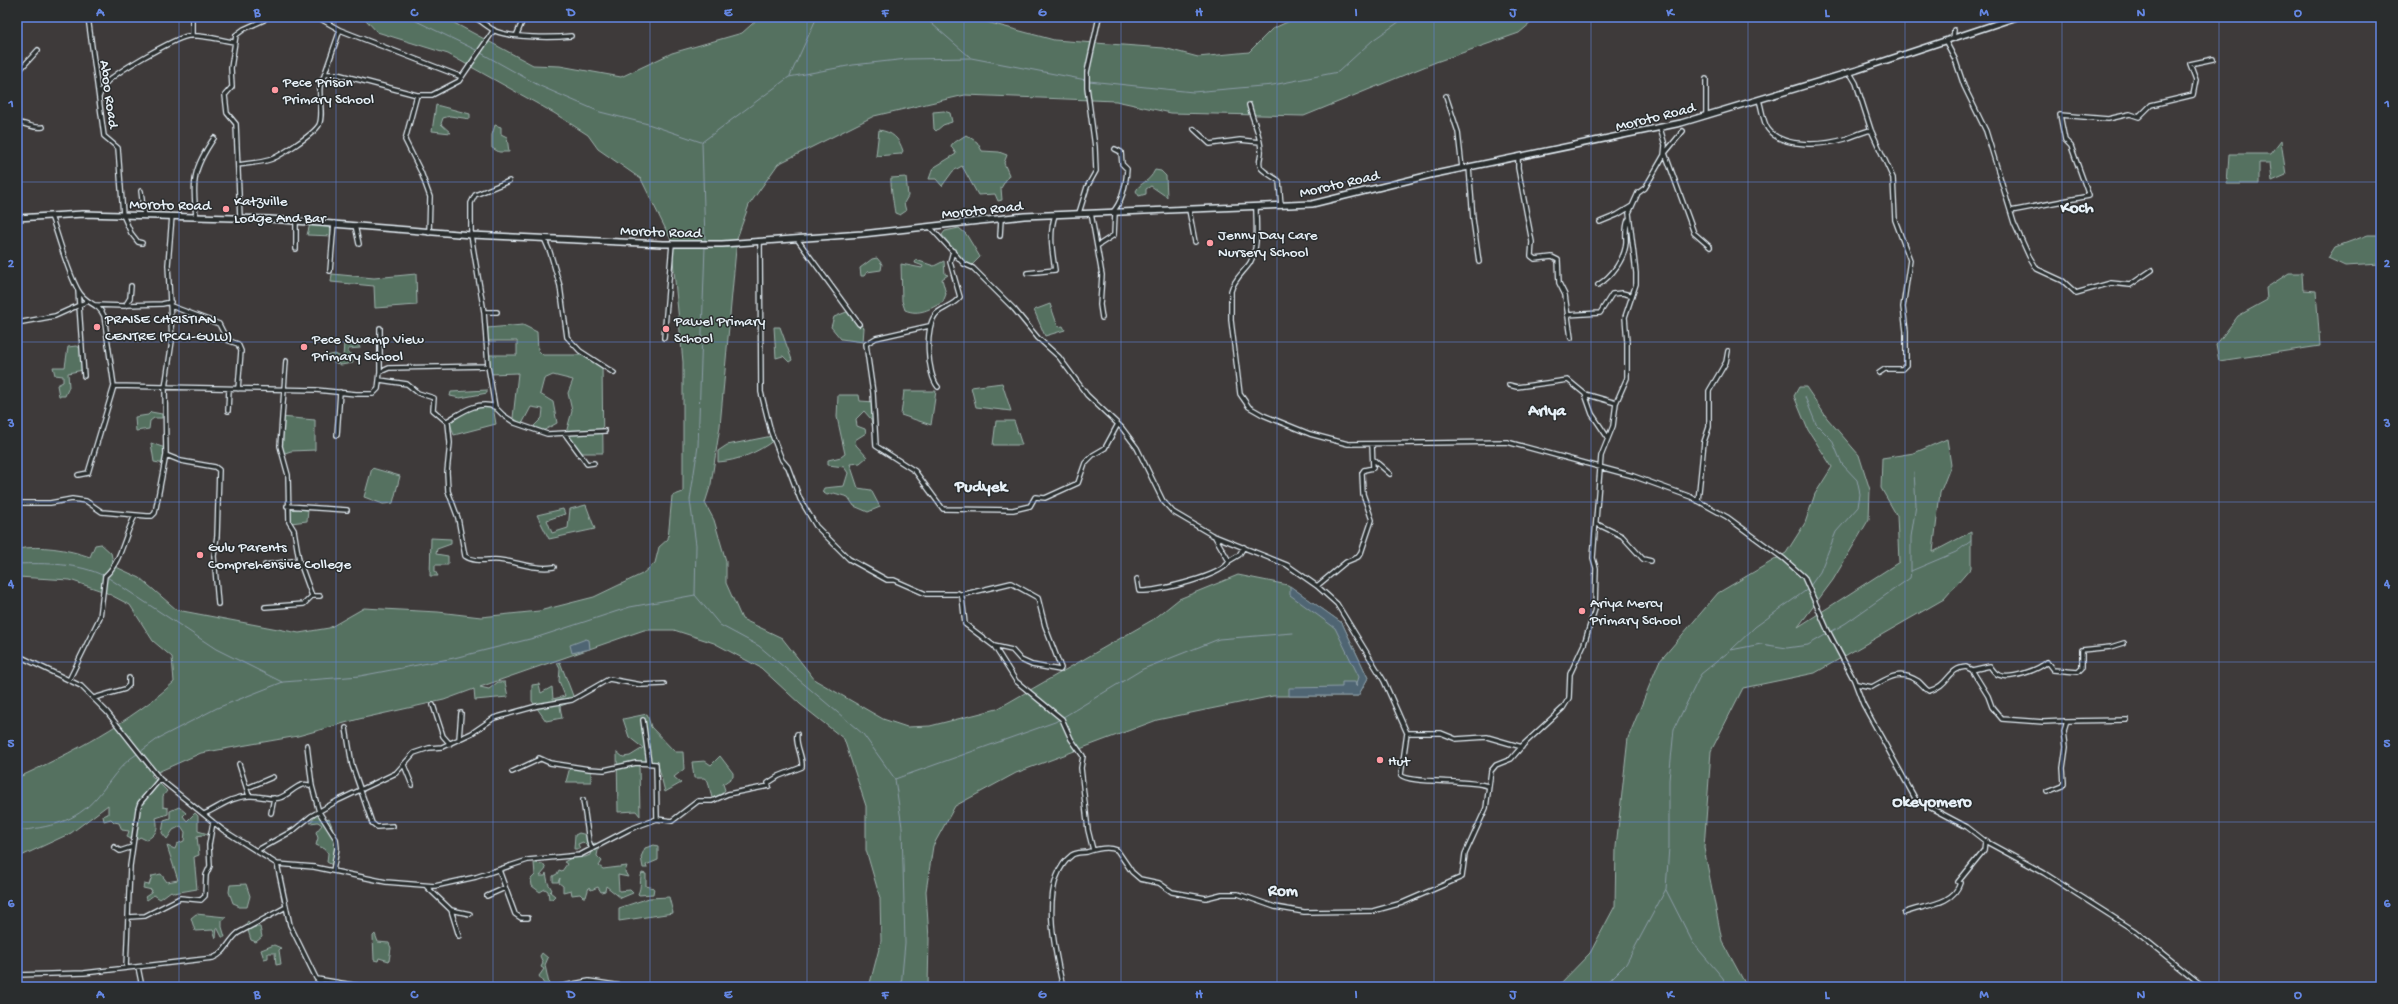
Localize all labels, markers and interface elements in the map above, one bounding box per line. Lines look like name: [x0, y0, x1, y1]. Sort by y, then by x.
text: A: [95, 6, 105, 21]
text: B: [253, 6, 262, 21]
text: C: [409, 6, 419, 21]
text: D: [566, 6, 576, 21]
text: E: [724, 6, 733, 21]
text: F: [881, 6, 890, 21]
text: G: [1038, 6, 1047, 21]
text: H: [1195, 6, 1203, 21]
text: I: [1354, 6, 1358, 21]
text: J: [1509, 6, 1518, 21]
text: K: [1665, 6, 1675, 21]
text: L: [1825, 6, 1831, 21]
text: M: [1979, 6, 1989, 21]
text: N: [2137, 6, 2146, 21]
text: O: [2294, 6, 2302, 21]
street label: Aboo Road: [94, 59, 122, 131]
place label: Pece Prison Primary School: [282, 74, 374, 109]
marker: Pece Prison Primary School: [270, 85, 280, 95]
text: 1: [7, 97, 14, 112]
text: 1: [2383, 97, 2390, 112]
street label: Moroto Road: [1614, 99, 1698, 137]
street label: Moroto Road: [1298, 167, 1382, 203]
place label: Katzville Lodge And Bar: [234, 193, 327, 228]
street label: Moroto Road: [129, 196, 212, 216]
street label: Moroto Road: [941, 198, 1025, 224]
district label: Koch: [2059, 199, 2094, 219]
marker: Katzville Lodge And Bar: [221, 204, 231, 214]
street label: Moroto Road: [620, 223, 703, 243]
place label: Jenny Day Care Nursery School: [1218, 227, 1318, 262]
marker: Jenny Day Care Nursery School: [1205, 238, 1215, 248]
text: 2: [8, 257, 15, 272]
text: 2: [2384, 257, 2391, 272]
place label: PRAISE CHRISTIAN CENTRE (PCCI-GULU): [104, 311, 232, 346]
place label: Pawel Primary School: [673, 313, 766, 348]
marker: PRAISE CHRISTIAN CENTRE (PCCI-GULU): [92, 322, 102, 332]
marker: Pawel Primary School: [661, 324, 671, 334]
place label: Pece Swamp View Primary School: [311, 331, 424, 366]
marker: Pece Swamp View Primary School: [299, 342, 309, 352]
district label: Arlya: [1527, 402, 1567, 422]
text: 3: [7, 417, 15, 432]
text: 3: [2383, 417, 2391, 432]
district label: Pudyek: [954, 478, 1009, 498]
place label: Gulu Parents Comprehensive College: [208, 539, 351, 574]
marker: Gulu Parents Comprehensive College: [195, 550, 205, 560]
text: 4: [7, 577, 15, 592]
text: 4: [2383, 577, 2391, 592]
place label: Ariya Mercy Primary School: [1589, 595, 1681, 630]
marker: Ariya Mercy Primary School: [1577, 606, 1587, 616]
text: 5: [8, 737, 15, 752]
text: 5: [2384, 737, 2391, 752]
place label: Hut: [1388, 753, 1412, 771]
marker: Hut: [1375, 755, 1385, 765]
district label: Okeyomero: [1892, 793, 1972, 813]
district label: Rom: [1267, 882, 1299, 902]
text: 6: [8, 897, 15, 912]
text: 6: [2384, 897, 2391, 912]
text: A: [95, 988, 105, 1003]
text: B: [253, 988, 262, 1003]
text: C: [409, 988, 419, 1003]
text: D: [566, 988, 576, 1003]
text: E: [724, 988, 733, 1003]
text: F: [881, 988, 890, 1003]
text: G: [1038, 988, 1047, 1003]
text: H: [1195, 988, 1203, 1003]
text: I: [1354, 988, 1358, 1003]
text: J: [1509, 988, 1518, 1003]
text: K: [1665, 988, 1675, 1003]
text: L: [1825, 988, 1831, 1003]
text: M: [1979, 988, 1989, 1003]
text: N: [2137, 988, 2146, 1003]
text: O: [2294, 988, 2302, 1003]

